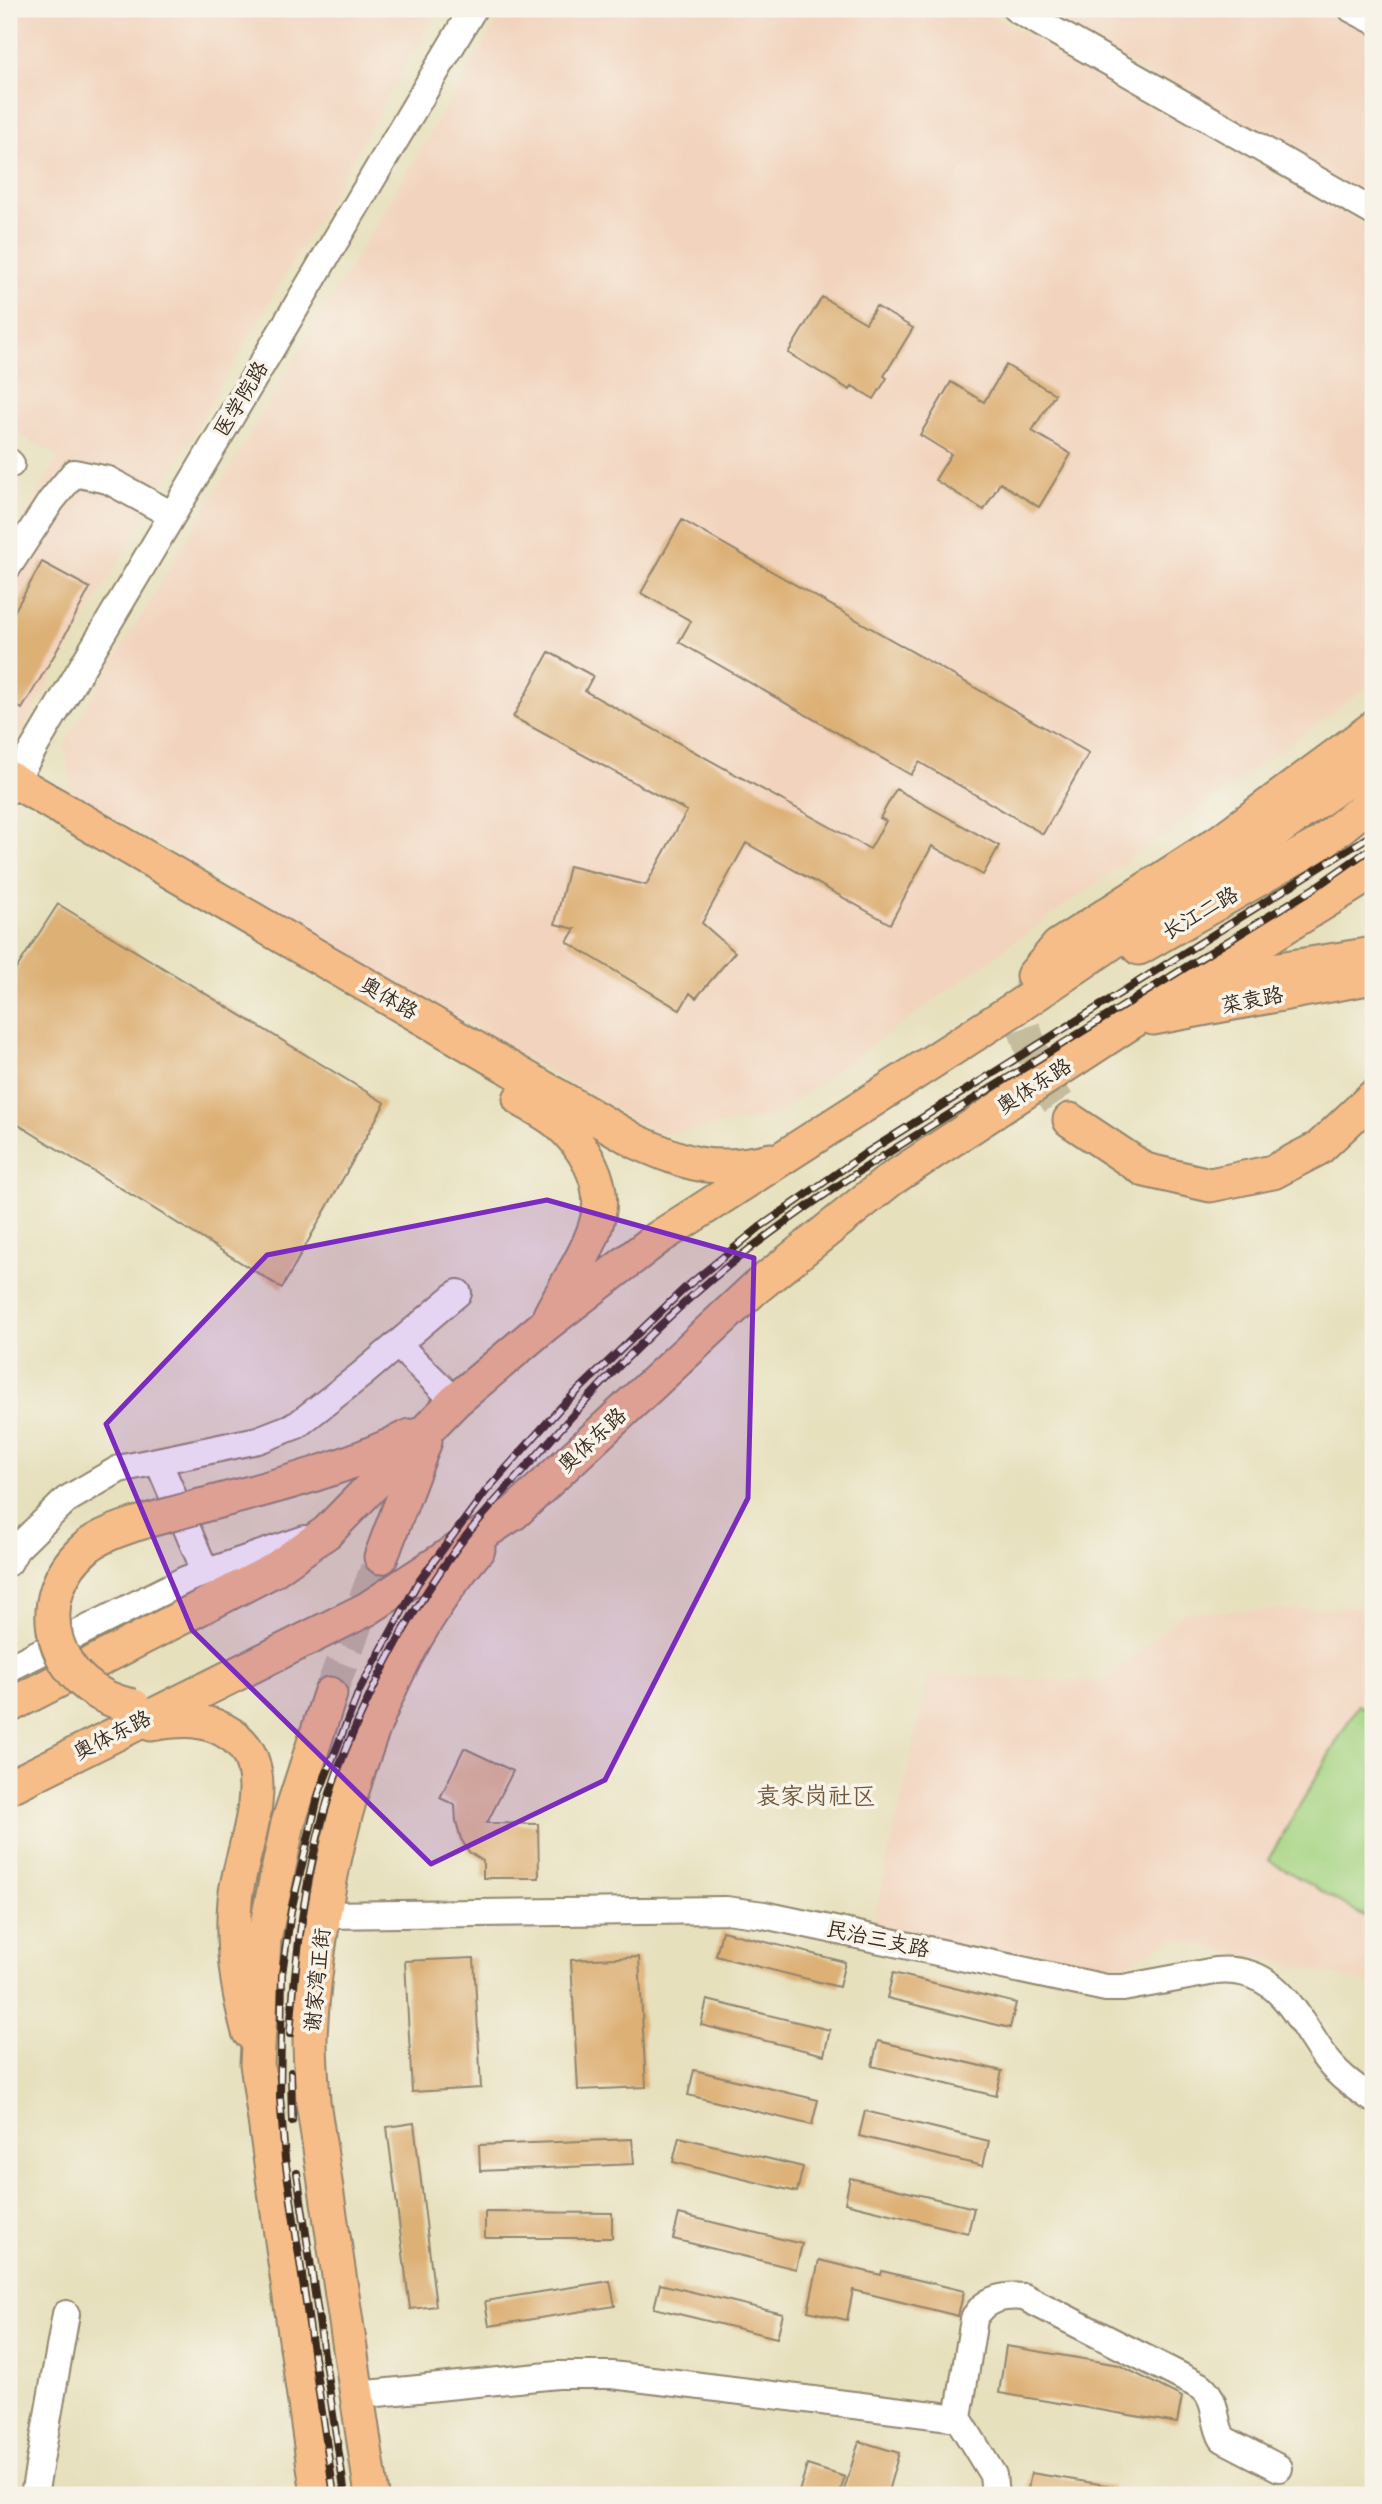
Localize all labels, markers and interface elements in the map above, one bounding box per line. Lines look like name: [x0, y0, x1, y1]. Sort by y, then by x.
street label: 医学院路: [208, 356, 273, 441]
street label: 长江二路: [1157, 881, 1242, 944]
street label: 奥体路: [356, 971, 423, 1024]
street label: 菜袁路: [1219, 981, 1285, 1018]
street label: 奥体东路: [992, 1052, 1076, 1119]
street label: 奥体东路: [552, 1402, 631, 1477]
street label: 奥体东路: [69, 1704, 155, 1765]
district label: 袁家岗社区: [756, 1781, 876, 1810]
street label: 民治三支路: [824, 1915, 932, 1962]
street label: 谢家湾正街: [299, 1926, 334, 2033]

